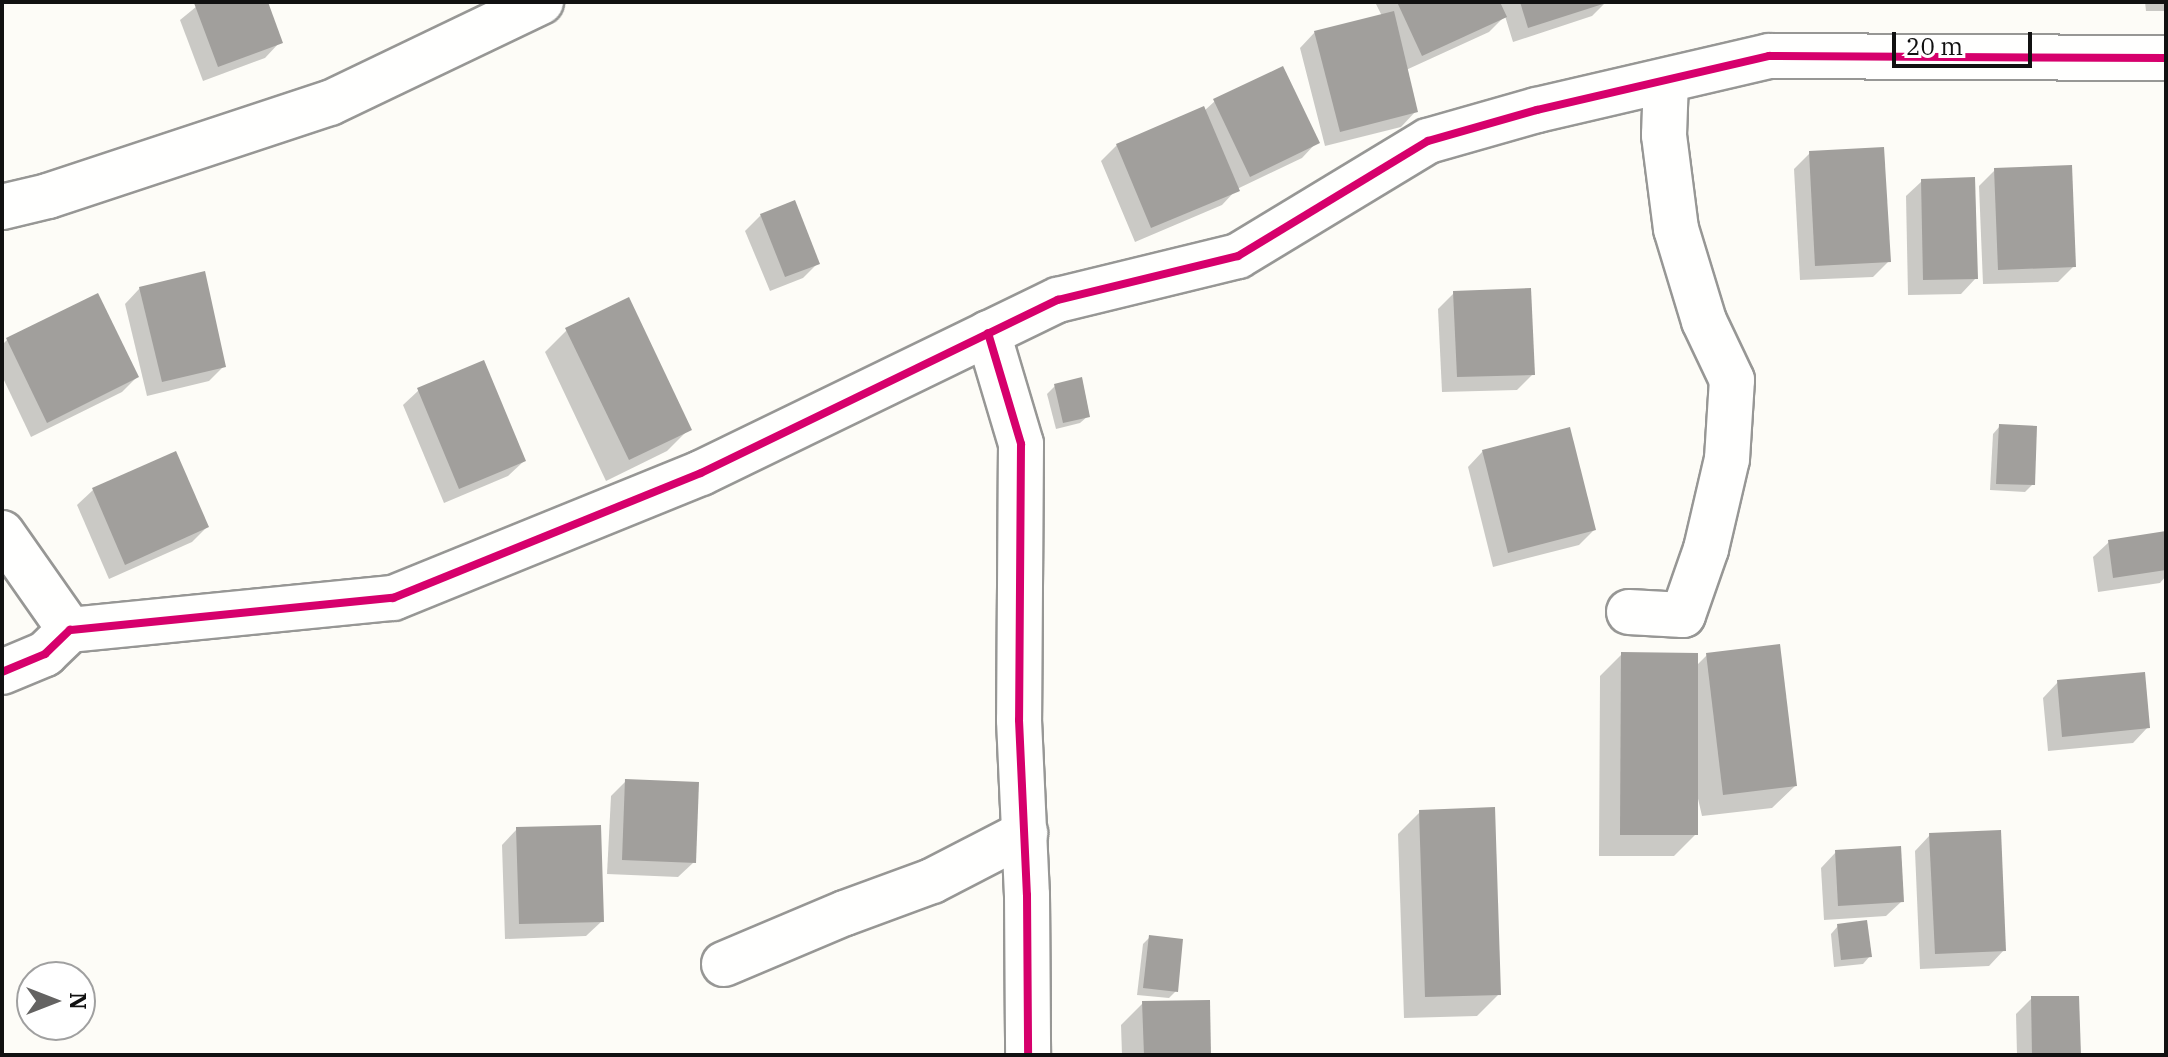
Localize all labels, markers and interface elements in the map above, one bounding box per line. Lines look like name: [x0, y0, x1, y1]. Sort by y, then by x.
scale bar: [1896, 16, 2036, 66]
text: 20 m: [1906, 30, 1963, 62]
north arrow: [16, 961, 96, 1041]
text: N: [64, 992, 93, 1010]

